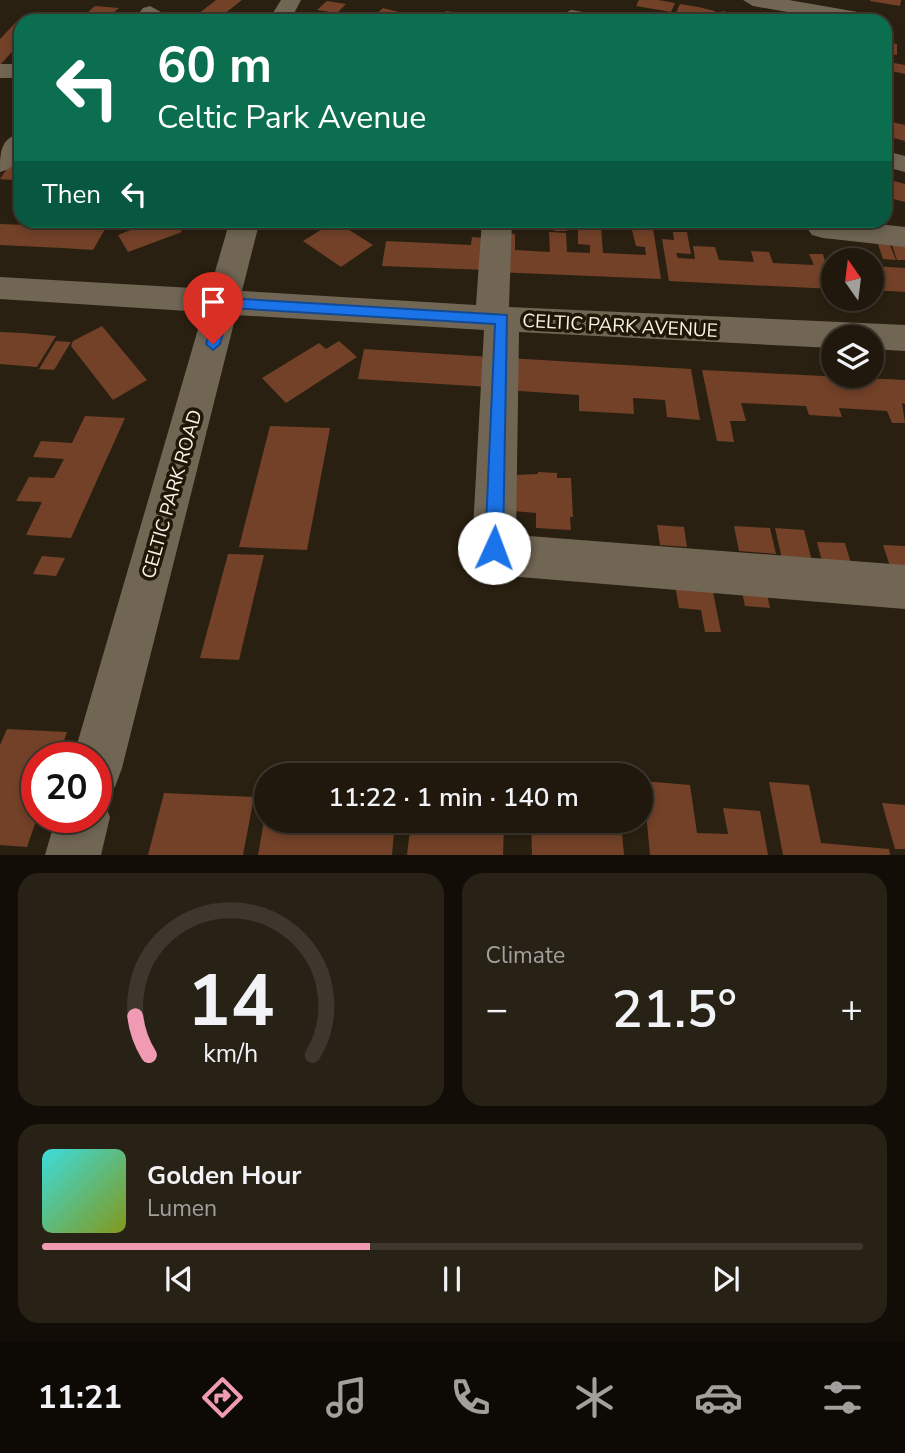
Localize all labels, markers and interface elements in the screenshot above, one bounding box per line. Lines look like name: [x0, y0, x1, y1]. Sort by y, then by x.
text: 60 m: [157, 32, 272, 99]
icon: left: [42, 42, 133, 133]
text: Celtic Park Avenue: [157, 96, 426, 139]
icon: left: [115, 175, 153, 213]
text: Then: [42, 177, 101, 212]
north arrow: [821, 248, 884, 312]
map controls: [821, 248, 884, 388]
pin: [183, 272, 243, 344]
icon: arrive: [194, 283, 232, 321]
street label: CELTIC PARK AVENUE: [522, 308, 718, 344]
button: layers: [821, 325, 884, 388]
street label: CELTIC PARK ROAD: [135, 407, 209, 582]
position arrow: [457, 511, 531, 585]
speed limit sign: 20: [21, 742, 112, 833]
text: 11:22 · 1 min · 140 m: [328, 780, 579, 815]
text: Climate: [486, 940, 565, 971]
text: 14: [187, 952, 274, 1052]
text: 21.5°: [612, 974, 737, 1045]
text: −: [486, 984, 508, 1035]
text: +: [840, 984, 863, 1035]
text: km/h: [203, 1037, 258, 1071]
text: Golden Hour: [147, 1158, 302, 1193]
text: Lumen: [147, 1193, 217, 1224]
icon: previous: [160, 1260, 198, 1298]
icon: pause: [433, 1260, 471, 1298]
icon: next: [707, 1260, 745, 1298]
icon: directions: [198, 1373, 247, 1422]
icon: music: [322, 1373, 371, 1422]
icon: phone: [446, 1373, 495, 1422]
icon: climate: [570, 1373, 619, 1422]
icon: car: [694, 1373, 743, 1422]
icon: filters: [818, 1373, 867, 1422]
text: 11:21: [38, 1376, 122, 1419]

